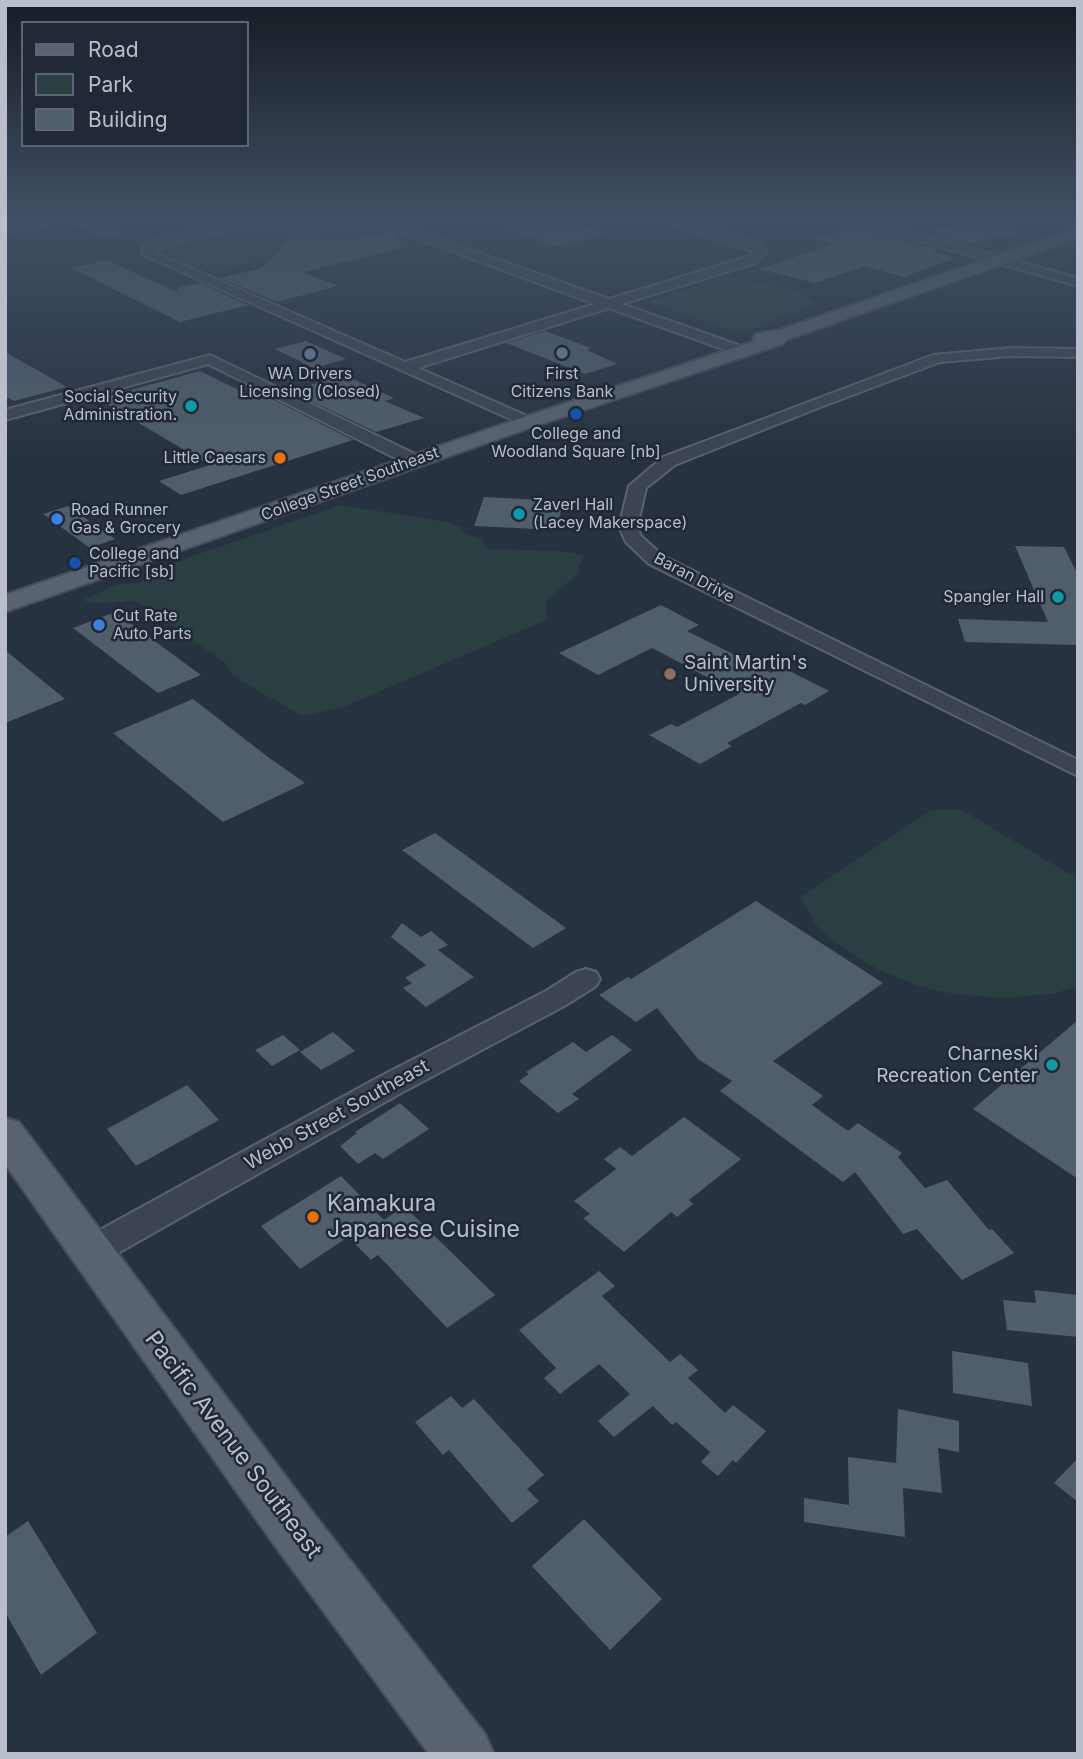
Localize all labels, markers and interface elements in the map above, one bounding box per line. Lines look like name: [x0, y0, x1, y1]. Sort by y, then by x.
legend: [21, 21, 248, 147]
text: Road: [88, 37, 139, 62]
text: Park: [88, 72, 133, 97]
text: Building: [88, 107, 168, 132]
marker: First Citizens Bank: [554, 345, 570, 361]
marker: WA Drivers Licensing (Closed): [302, 346, 318, 362]
place label: WA Drivers Licensing (Closed): [239, 364, 381, 402]
place label: First Citizens Bank: [511, 364, 613, 402]
place label: Social Security Administration.: [63, 387, 177, 425]
marker: Social Security Administration.: [183, 398, 199, 414]
marker: College and Woodland Square [nb]: [568, 406, 584, 422]
place label: College and Woodland Square [nb]: [491, 424, 661, 462]
street label: College Street Southeast: [258, 443, 442, 525]
place label: Little Caesars: [163, 448, 266, 468]
marker: Little Caesars: [272, 450, 288, 466]
place label: Zaverl Hall (Lacey Makerspace): [533, 495, 687, 533]
place label: Road Runner Gas & Grocery: [71, 500, 181, 538]
marker: Zaverl Hall (Lacey Makerspace): [511, 506, 527, 522]
marker: Road Runner Gas & Grocery: [49, 511, 65, 527]
place label: College and Pacific [sb]: [89, 544, 179, 582]
street label: Baran Drive: [651, 549, 737, 607]
marker: College and Pacific [sb]: [67, 555, 83, 571]
place label: Spangler Hall: [943, 587, 1044, 607]
marker: Spangler Hall: [1050, 589, 1066, 605]
place label: Cut Rate Auto Parts: [113, 606, 192, 644]
marker: Cut Rate Auto Parts: [91, 617, 107, 633]
place label: Saint Martin's University: [684, 652, 807, 696]
marker: Saint Martin's University: [662, 666, 678, 682]
place label: Charneski Recreation Center: [876, 1043, 1038, 1087]
street label: Webb Street Southeast: [241, 1055, 433, 1175]
marker: Charneski Recreation Center: [1044, 1057, 1060, 1073]
place label: Kamakura Japanese Cuisine: [327, 1190, 520, 1244]
marker: Kamakura Japanese Cuisine: [305, 1209, 321, 1225]
street label: Pacific Avenue Southeast: [139, 1326, 327, 1564]

